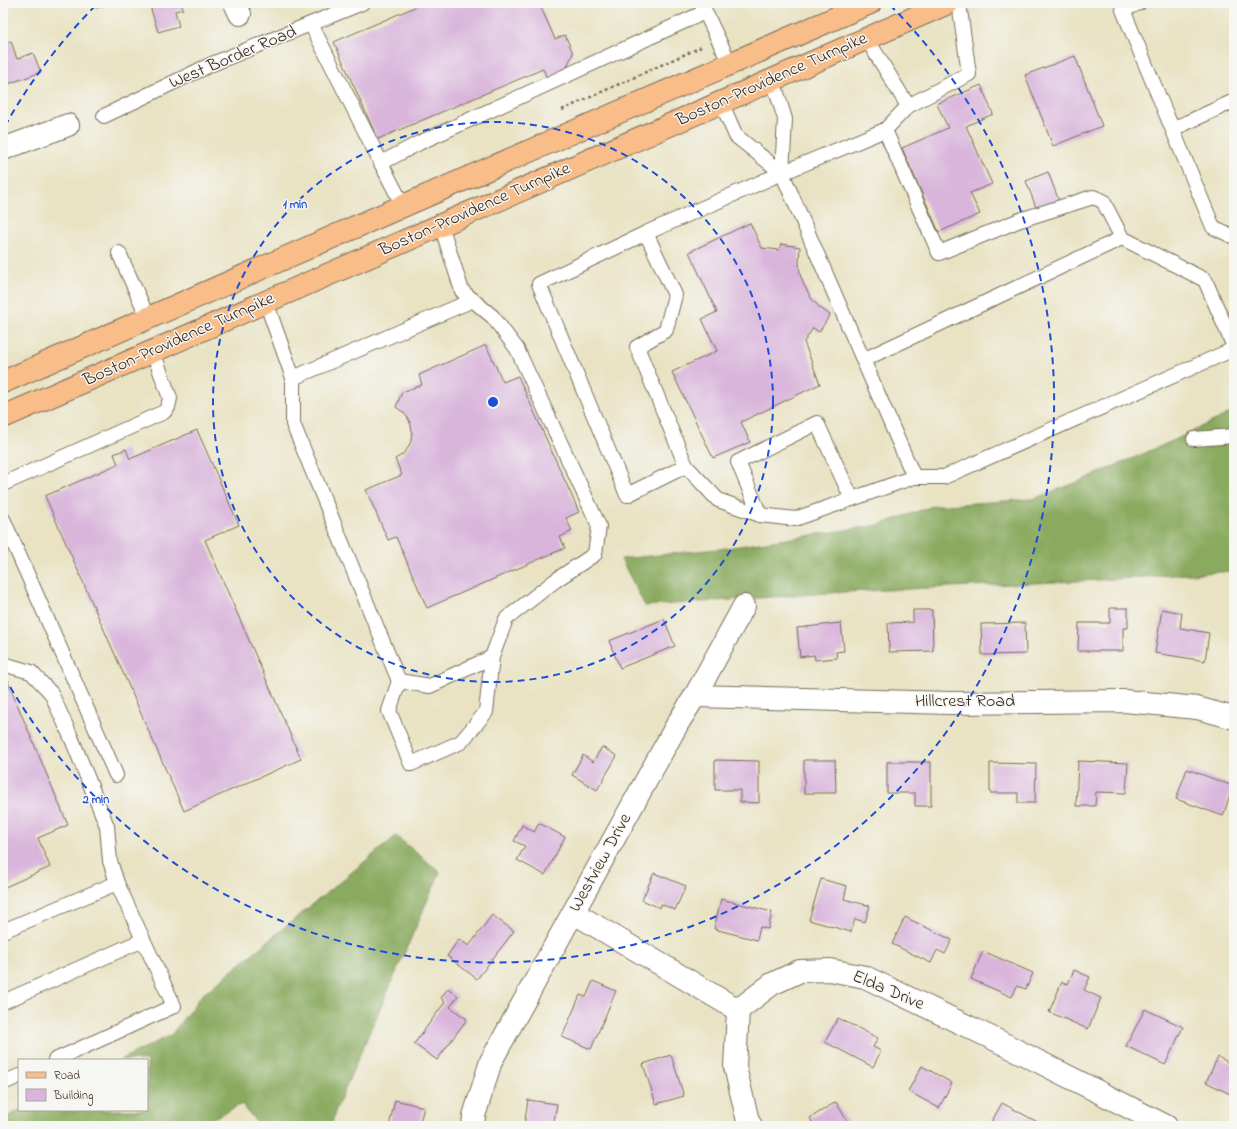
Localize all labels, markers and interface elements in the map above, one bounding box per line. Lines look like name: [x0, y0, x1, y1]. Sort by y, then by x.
street label: West Border Road: [165, 19, 301, 97]
street label: Boston-Providence Turnpike: [671, 26, 873, 134]
street label: Boston-Providence Turnpike: [374, 156, 576, 264]
text: 1 min: [283, 196, 307, 214]
street label: Boston-Providence Turnpike: [78, 286, 280, 394]
centre of rings: [486, 395, 500, 409]
street label: Hillcrest Road: [915, 689, 1015, 715]
text: 2 min: [82, 791, 109, 809]
street label: Westview Drive: [563, 808, 639, 917]
street label: Elda Drive: [848, 964, 929, 1018]
legend: [18, 1059, 148, 1111]
text: Road: [54, 1067, 80, 1085]
text: Building: [53, 1087, 93, 1106]

